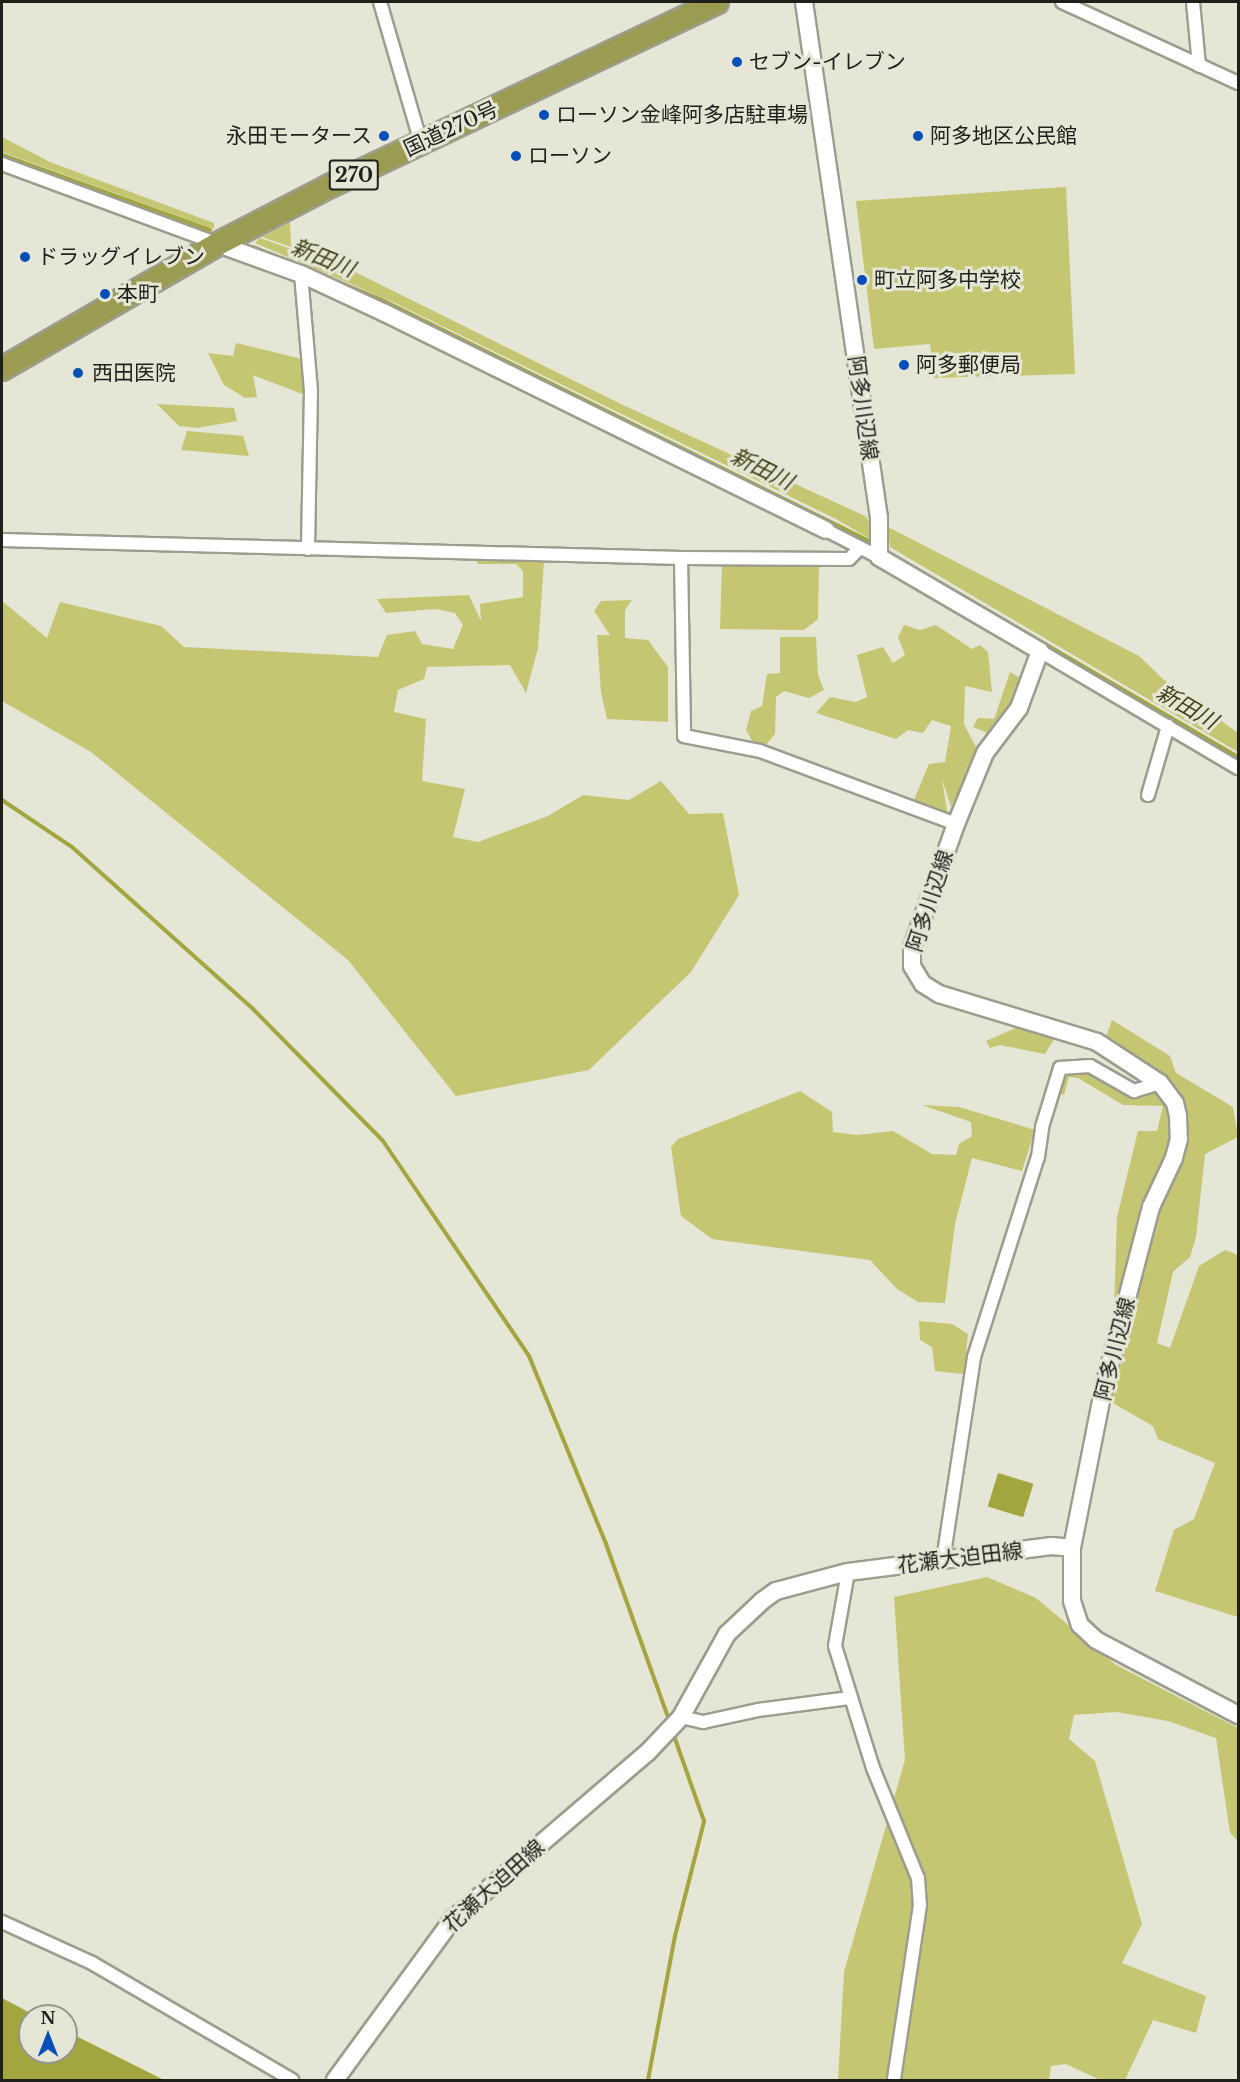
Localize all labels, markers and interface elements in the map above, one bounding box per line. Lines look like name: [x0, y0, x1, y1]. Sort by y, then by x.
place label: セブン-イレブン: [749, 49, 906, 75]
marker: セブン-イレブン: [730, 55, 744, 69]
street label: 国道270号: [400, 96, 502, 162]
place label: ローソン金峰阿多店駐車場: [556, 102, 808, 128]
marker: ローソン金峰阿多店駐車場: [537, 108, 551, 122]
place label: 永田モータース: [225, 123, 372, 149]
place label: 阿多地区公民館: [930, 123, 1077, 149]
marker: 永田モータース: [377, 129, 391, 143]
marker: 阿多地区公民館: [911, 129, 925, 143]
place label: ローソン: [528, 143, 612, 169]
marker: ローソン: [509, 149, 523, 163]
road number: 270: [328, 158, 380, 192]
water label: 新田川: [287, 233, 359, 283]
place label: ドラッグイレブン: [37, 244, 205, 270]
marker: ドラッグイレブン: [18, 250, 32, 264]
place label: 町立阿多中学校: [874, 267, 1021, 293]
marker: 町立阿多中学校: [855, 273, 869, 287]
place label: 本町: [117, 281, 159, 307]
marker: 本町: [98, 287, 112, 301]
place label: 阿多郵便局: [916, 352, 1021, 378]
street label: 阿多川辺線: [843, 354, 883, 462]
marker: 阿多郵便局: [897, 358, 911, 372]
place label: 西田医院: [92, 360, 176, 386]
marker: 西田医院: [69, 364, 87, 382]
water label: 新田川: [727, 443, 797, 495]
water label: 新田川: [1152, 679, 1222, 735]
street label: 阿多川辺線: [902, 847, 958, 955]
street label: 阿多川辺線: [1090, 1295, 1140, 1403]
street label: 花瀬大迫田線: [896, 1538, 1024, 1578]
street label: 花瀬大迫田線: [439, 1834, 549, 1938]
north arrow: [18, 2004, 78, 2064]
text: N: [40, 2008, 56, 2028]

